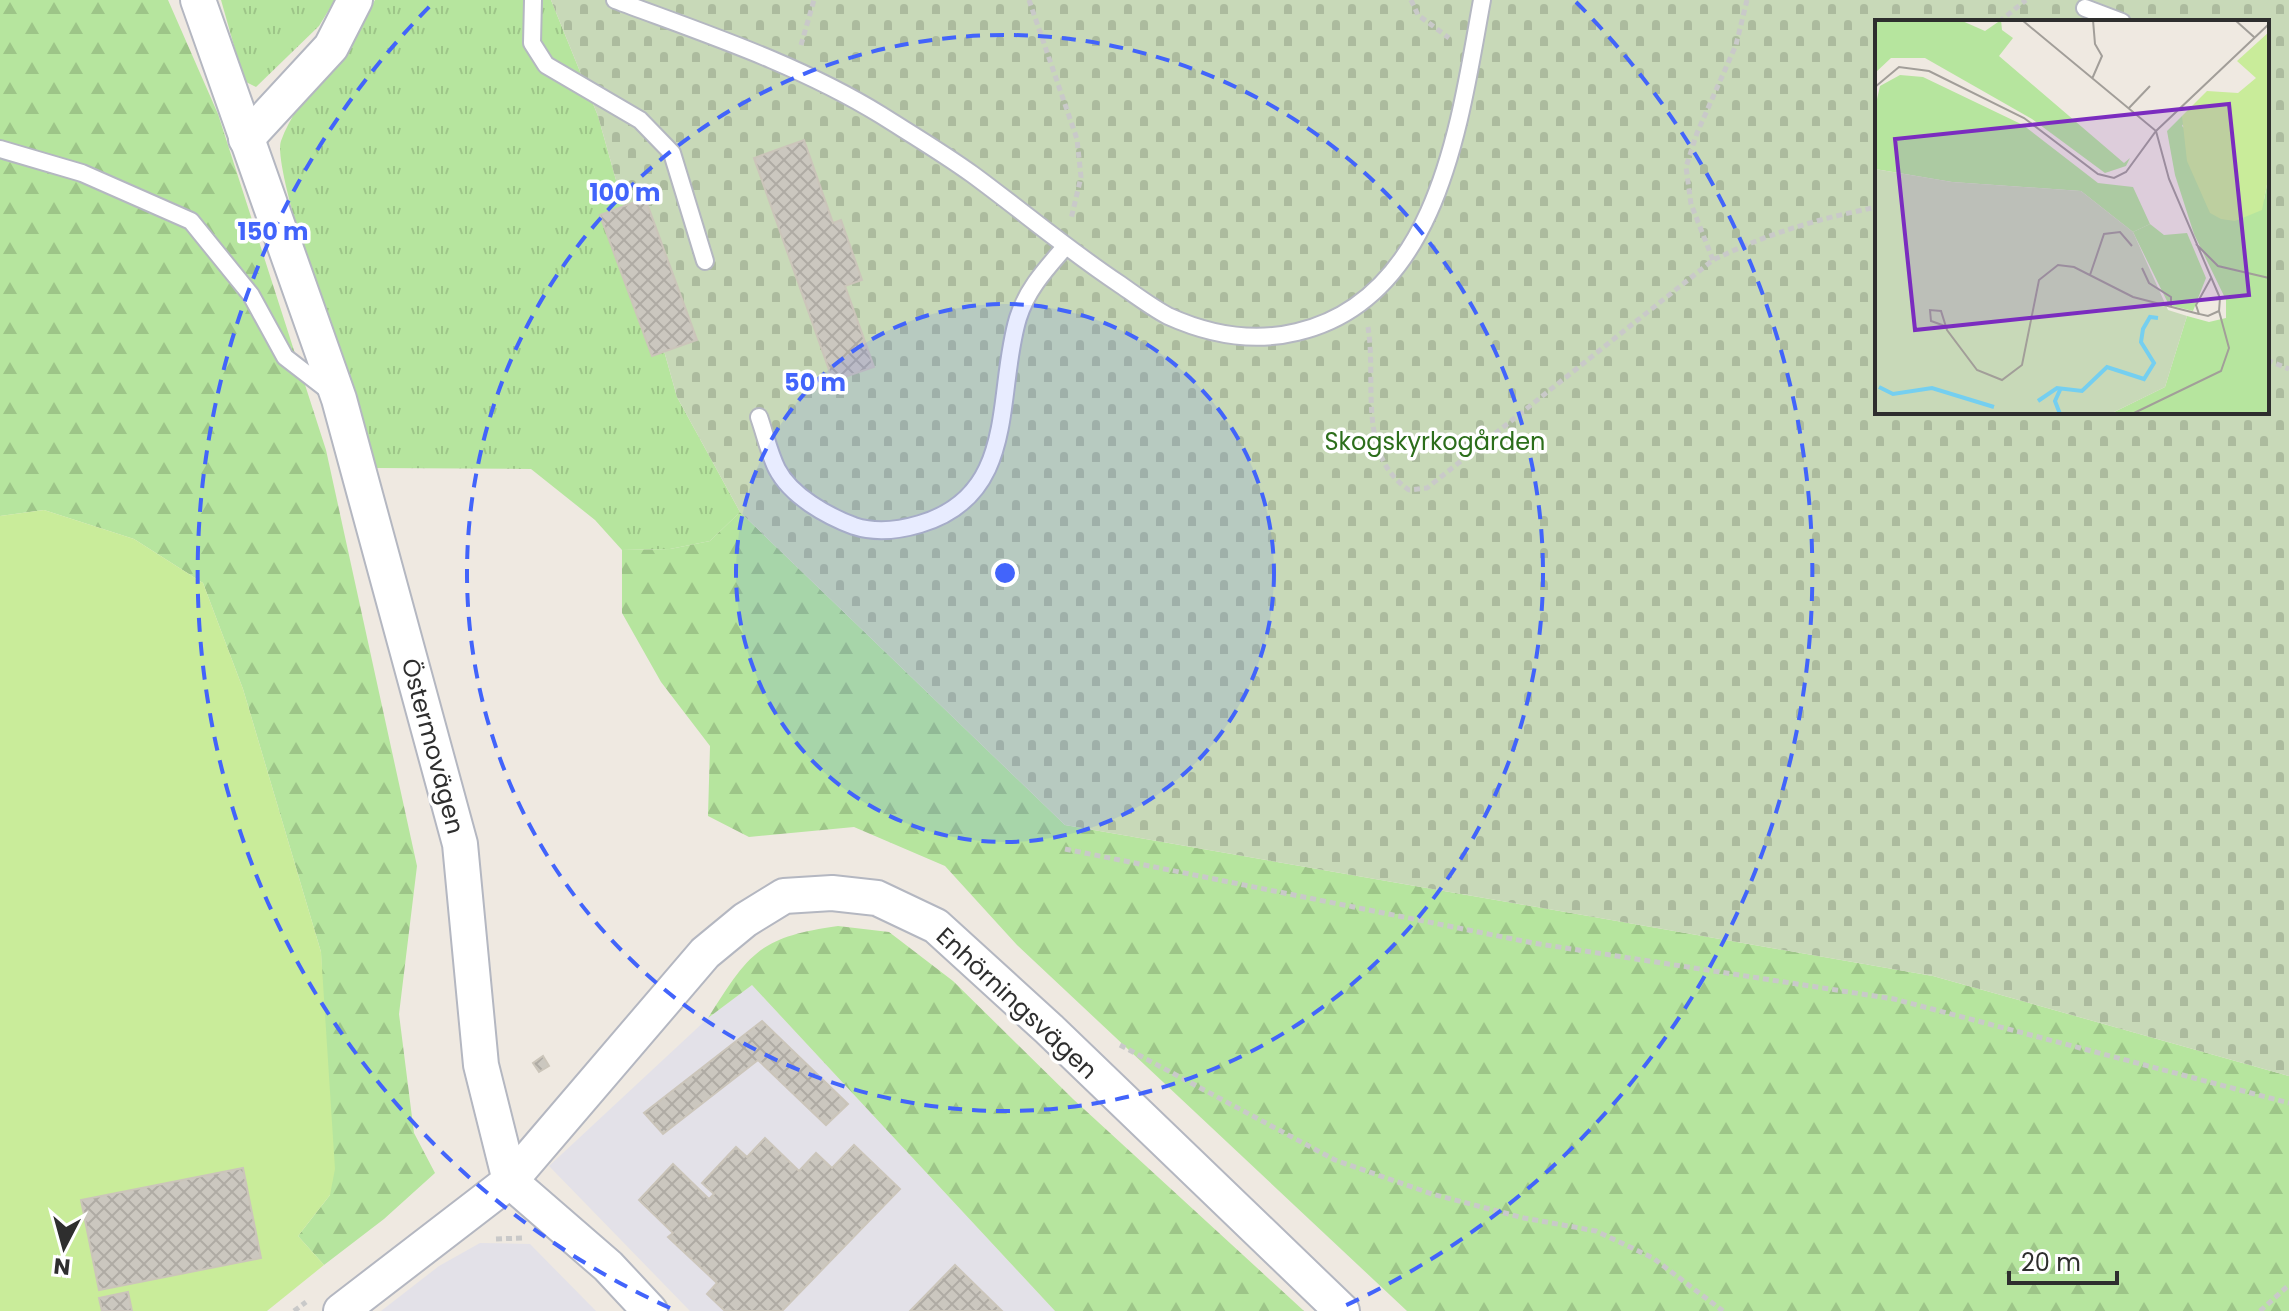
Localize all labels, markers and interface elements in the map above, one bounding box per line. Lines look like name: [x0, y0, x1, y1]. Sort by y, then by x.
inset map: [1875, 20, 2269, 414]
text: 100 m: [590, 176, 660, 209]
text: 150 m: [238, 215, 308, 248]
text: 50 m: [784, 366, 846, 399]
park label: Skogskyrkogården: [1325, 425, 1545, 458]
centre of rings: [991, 559, 1019, 587]
street label: Östermovägen: [394, 655, 472, 837]
street label: Enhörningsvägen: [929, 920, 1105, 1086]
north arrow: [24, 1207, 104, 1287]
scale bar: [2009, 1235, 2117, 1285]
text: 20 m: [2021, 1246, 2081, 1279]
text: N: [52, 1250, 72, 1283]

